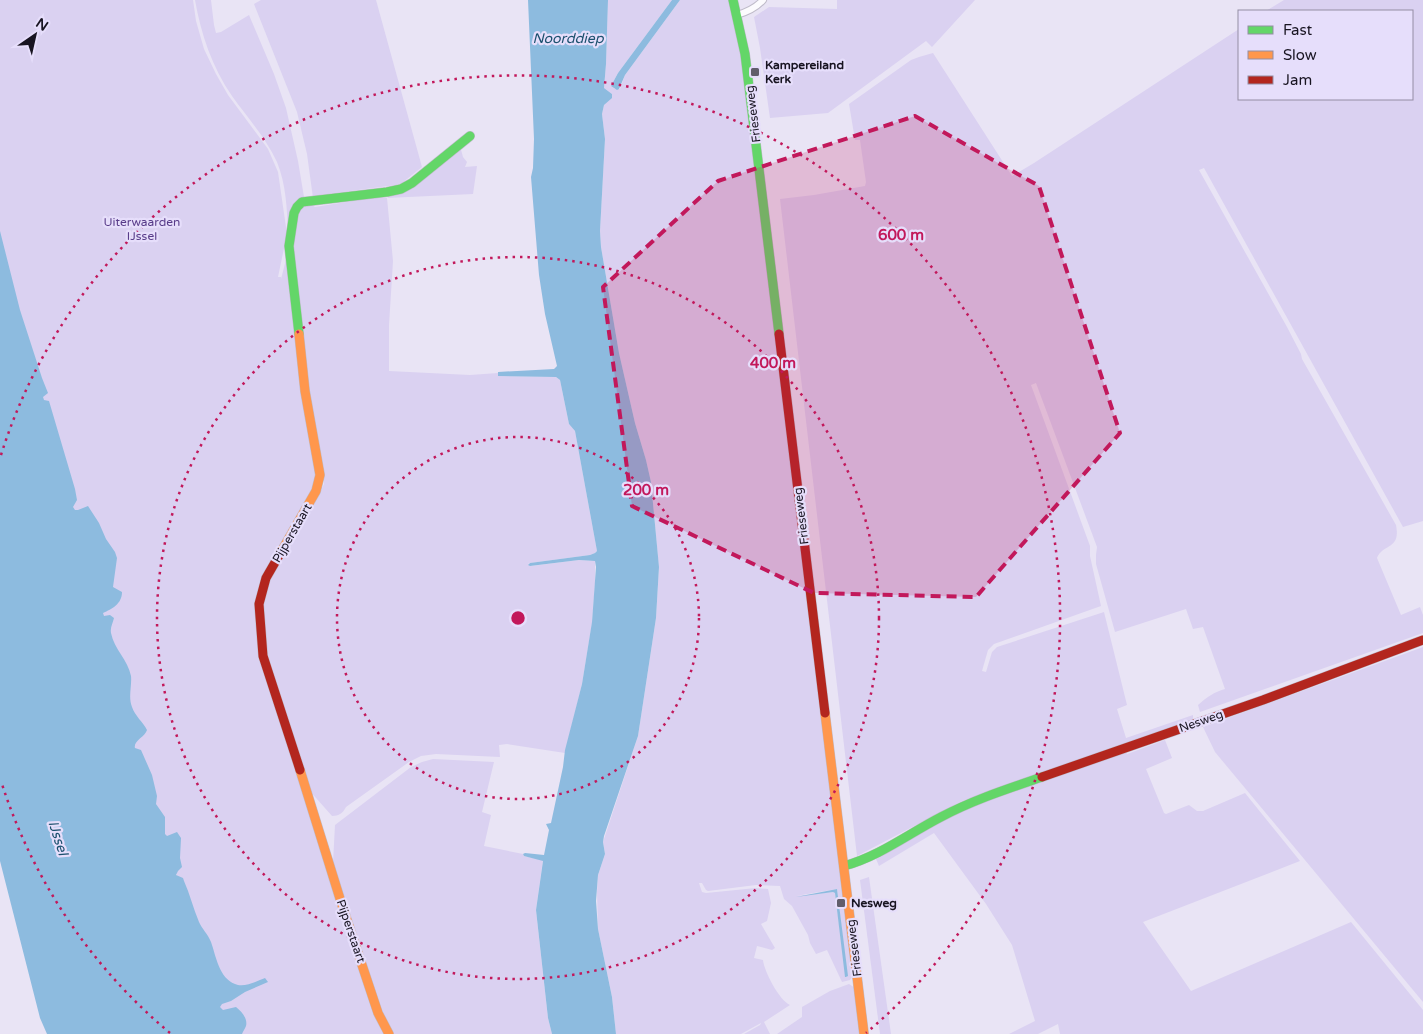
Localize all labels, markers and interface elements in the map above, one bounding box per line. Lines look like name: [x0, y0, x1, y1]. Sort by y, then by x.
north arrow: [10, 10, 60, 60]
legend: [1238, 10, 1413, 100]
text: N: [33, 14, 51, 35]
text: Fast: [1283, 21, 1313, 39]
water label: Noorddiep: [532, 30, 605, 47]
text: Slow: [1283, 46, 1317, 64]
place label: Kampereiland Kerk: [765, 58, 844, 86]
marker: Kampereiland Kerk: [749, 66, 761, 78]
text: Jam: [1283, 71, 1312, 89]
street label: Frieseweg: [743, 85, 763, 143]
park label: Uiterwaarden IJssel: [104, 215, 180, 243]
text: 600 m: [878, 226, 924, 244]
text: 400 m: [750, 354, 796, 372]
text: 200 m: [623, 481, 669, 499]
street label: Frieseweg: [791, 487, 811, 545]
street label: Pijperstaart: [269, 501, 315, 565]
centre of rings: [509, 609, 527, 627]
street label: Nesweg: [1177, 707, 1225, 735]
water label: IJssel: [44, 819, 72, 859]
place label: Nesweg: [851, 896, 897, 911]
marker: Nesweg: [835, 897, 847, 909]
street label: Pijperstaart: [334, 898, 368, 965]
street label: Frieseweg: [844, 919, 864, 977]

